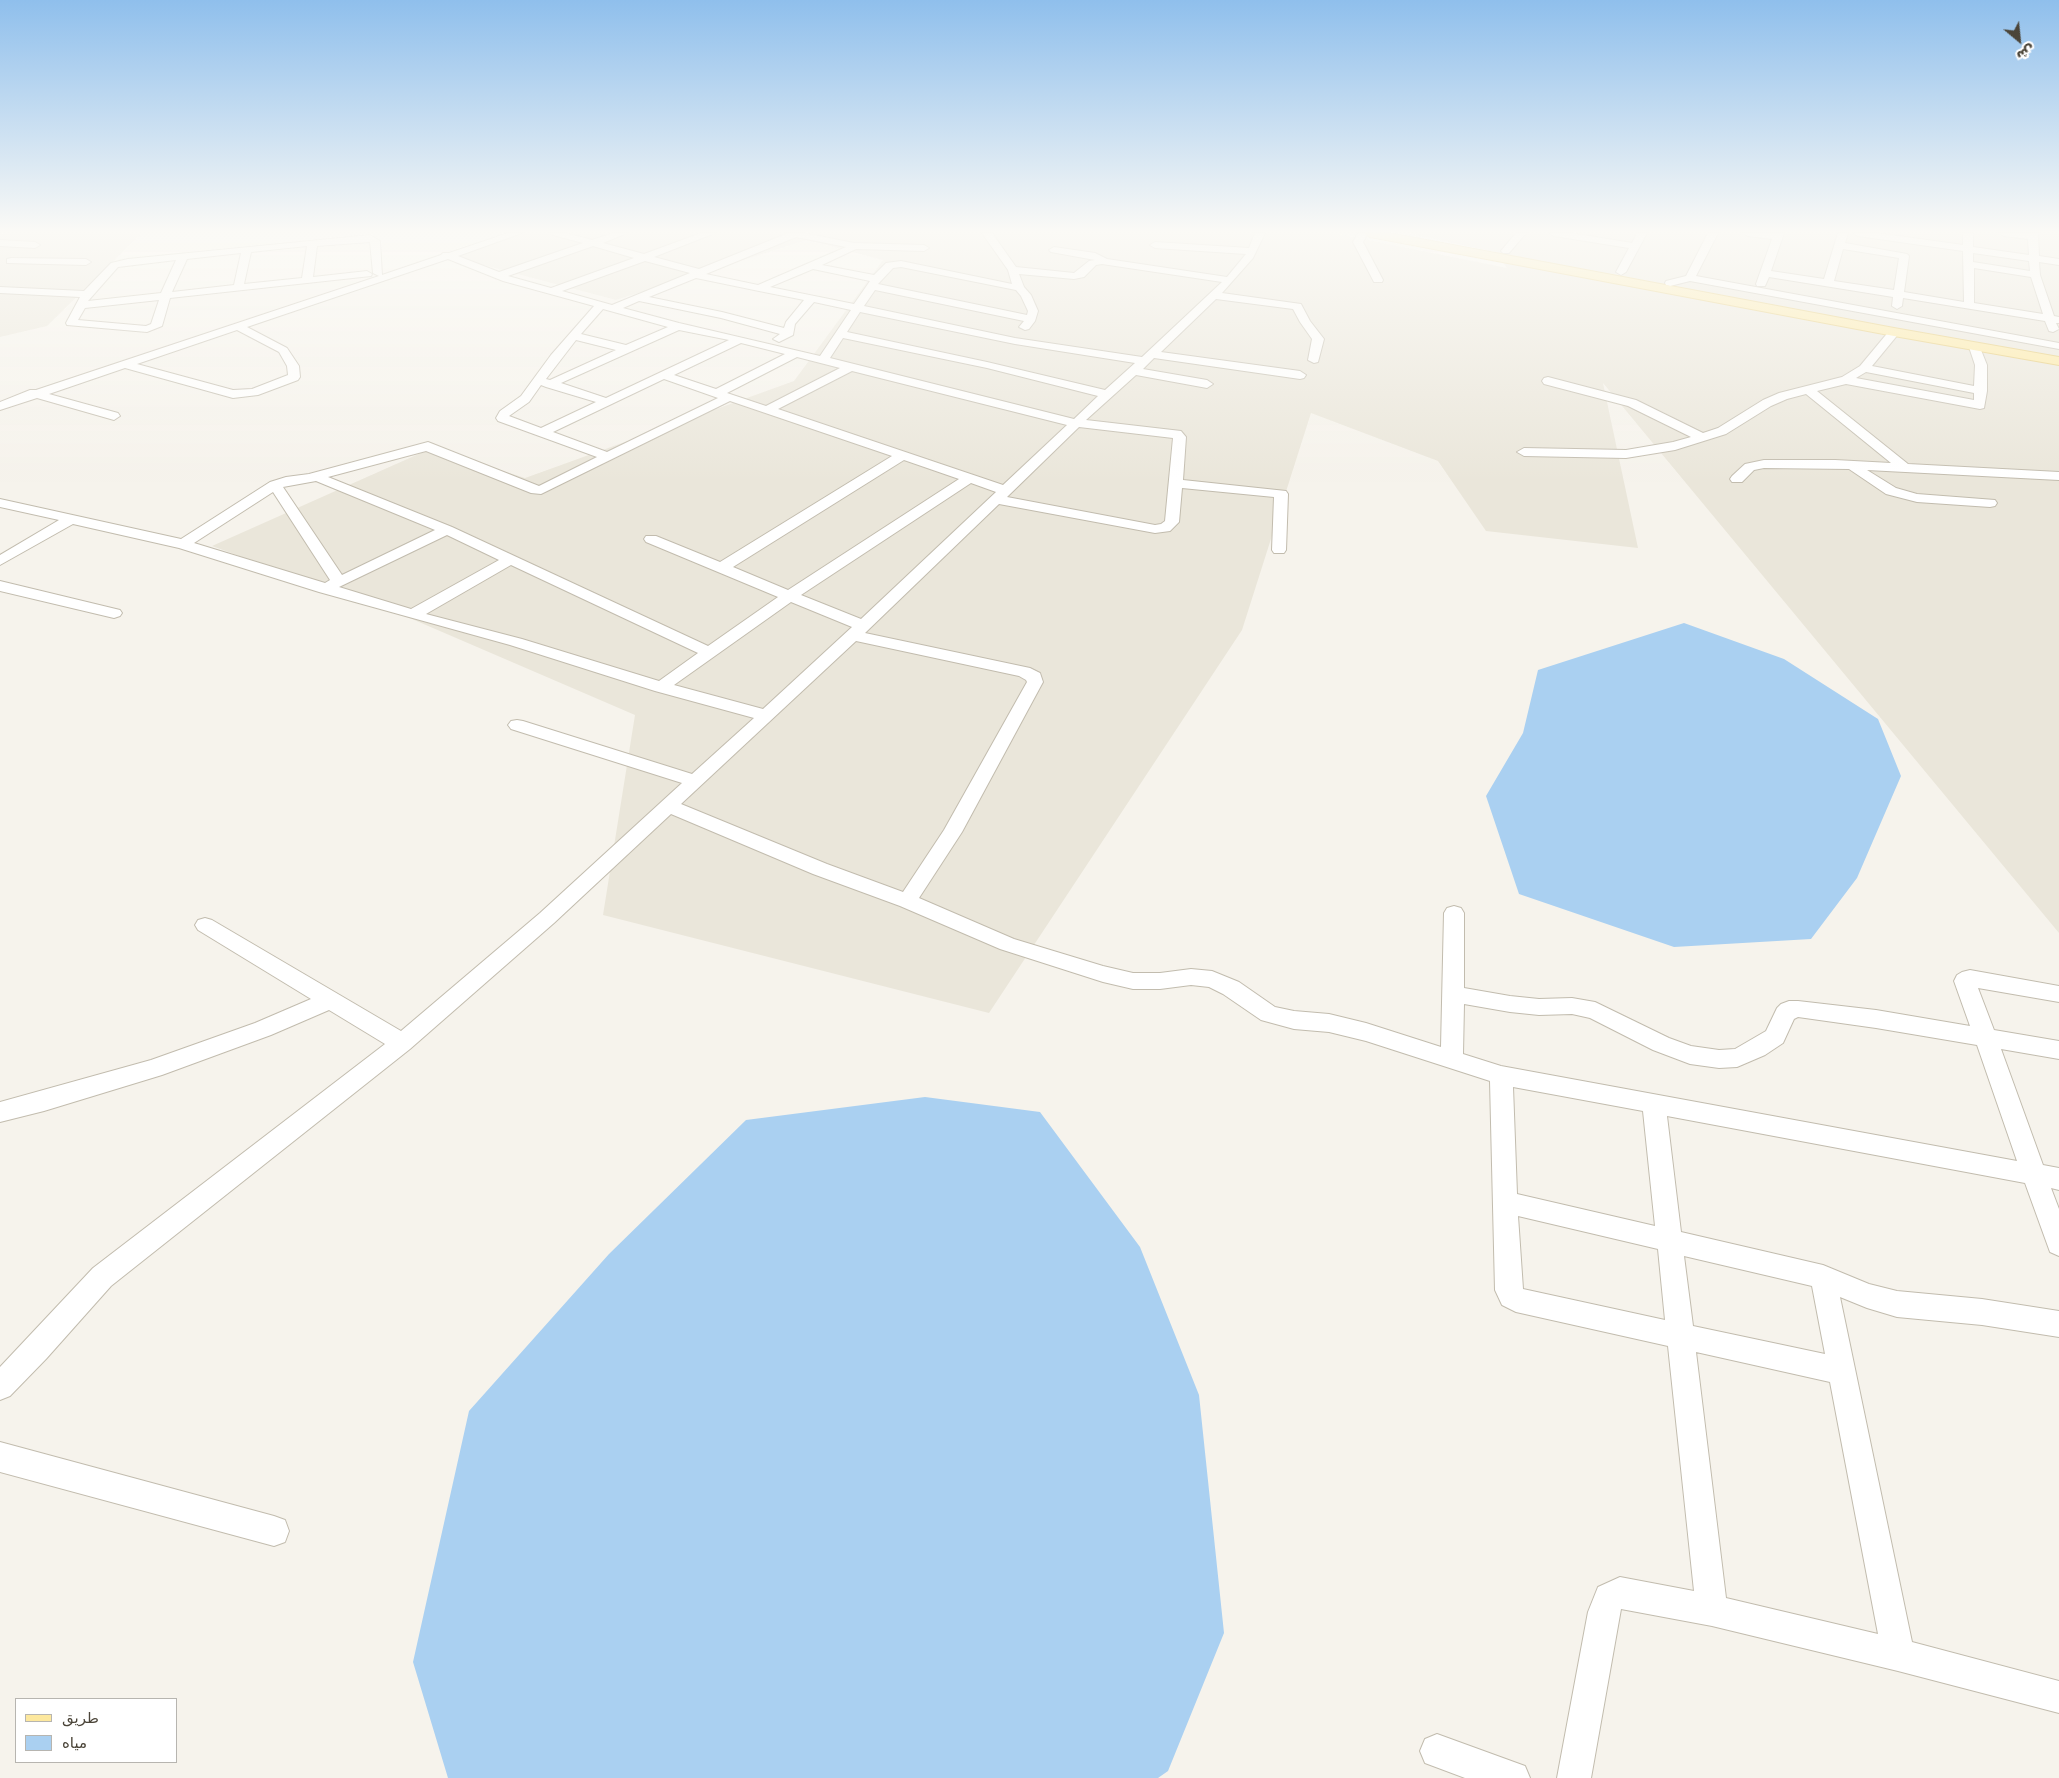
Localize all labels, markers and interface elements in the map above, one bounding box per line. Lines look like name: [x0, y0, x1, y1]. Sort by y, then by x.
north arrow: [1994, 15, 2044, 65]
text: ش: [2014, 42, 2038, 65]
legend: [15, 1698, 178, 1763]
text: طريق: [62, 1709, 99, 1727]
text: مياه: [62, 1734, 87, 1752]

